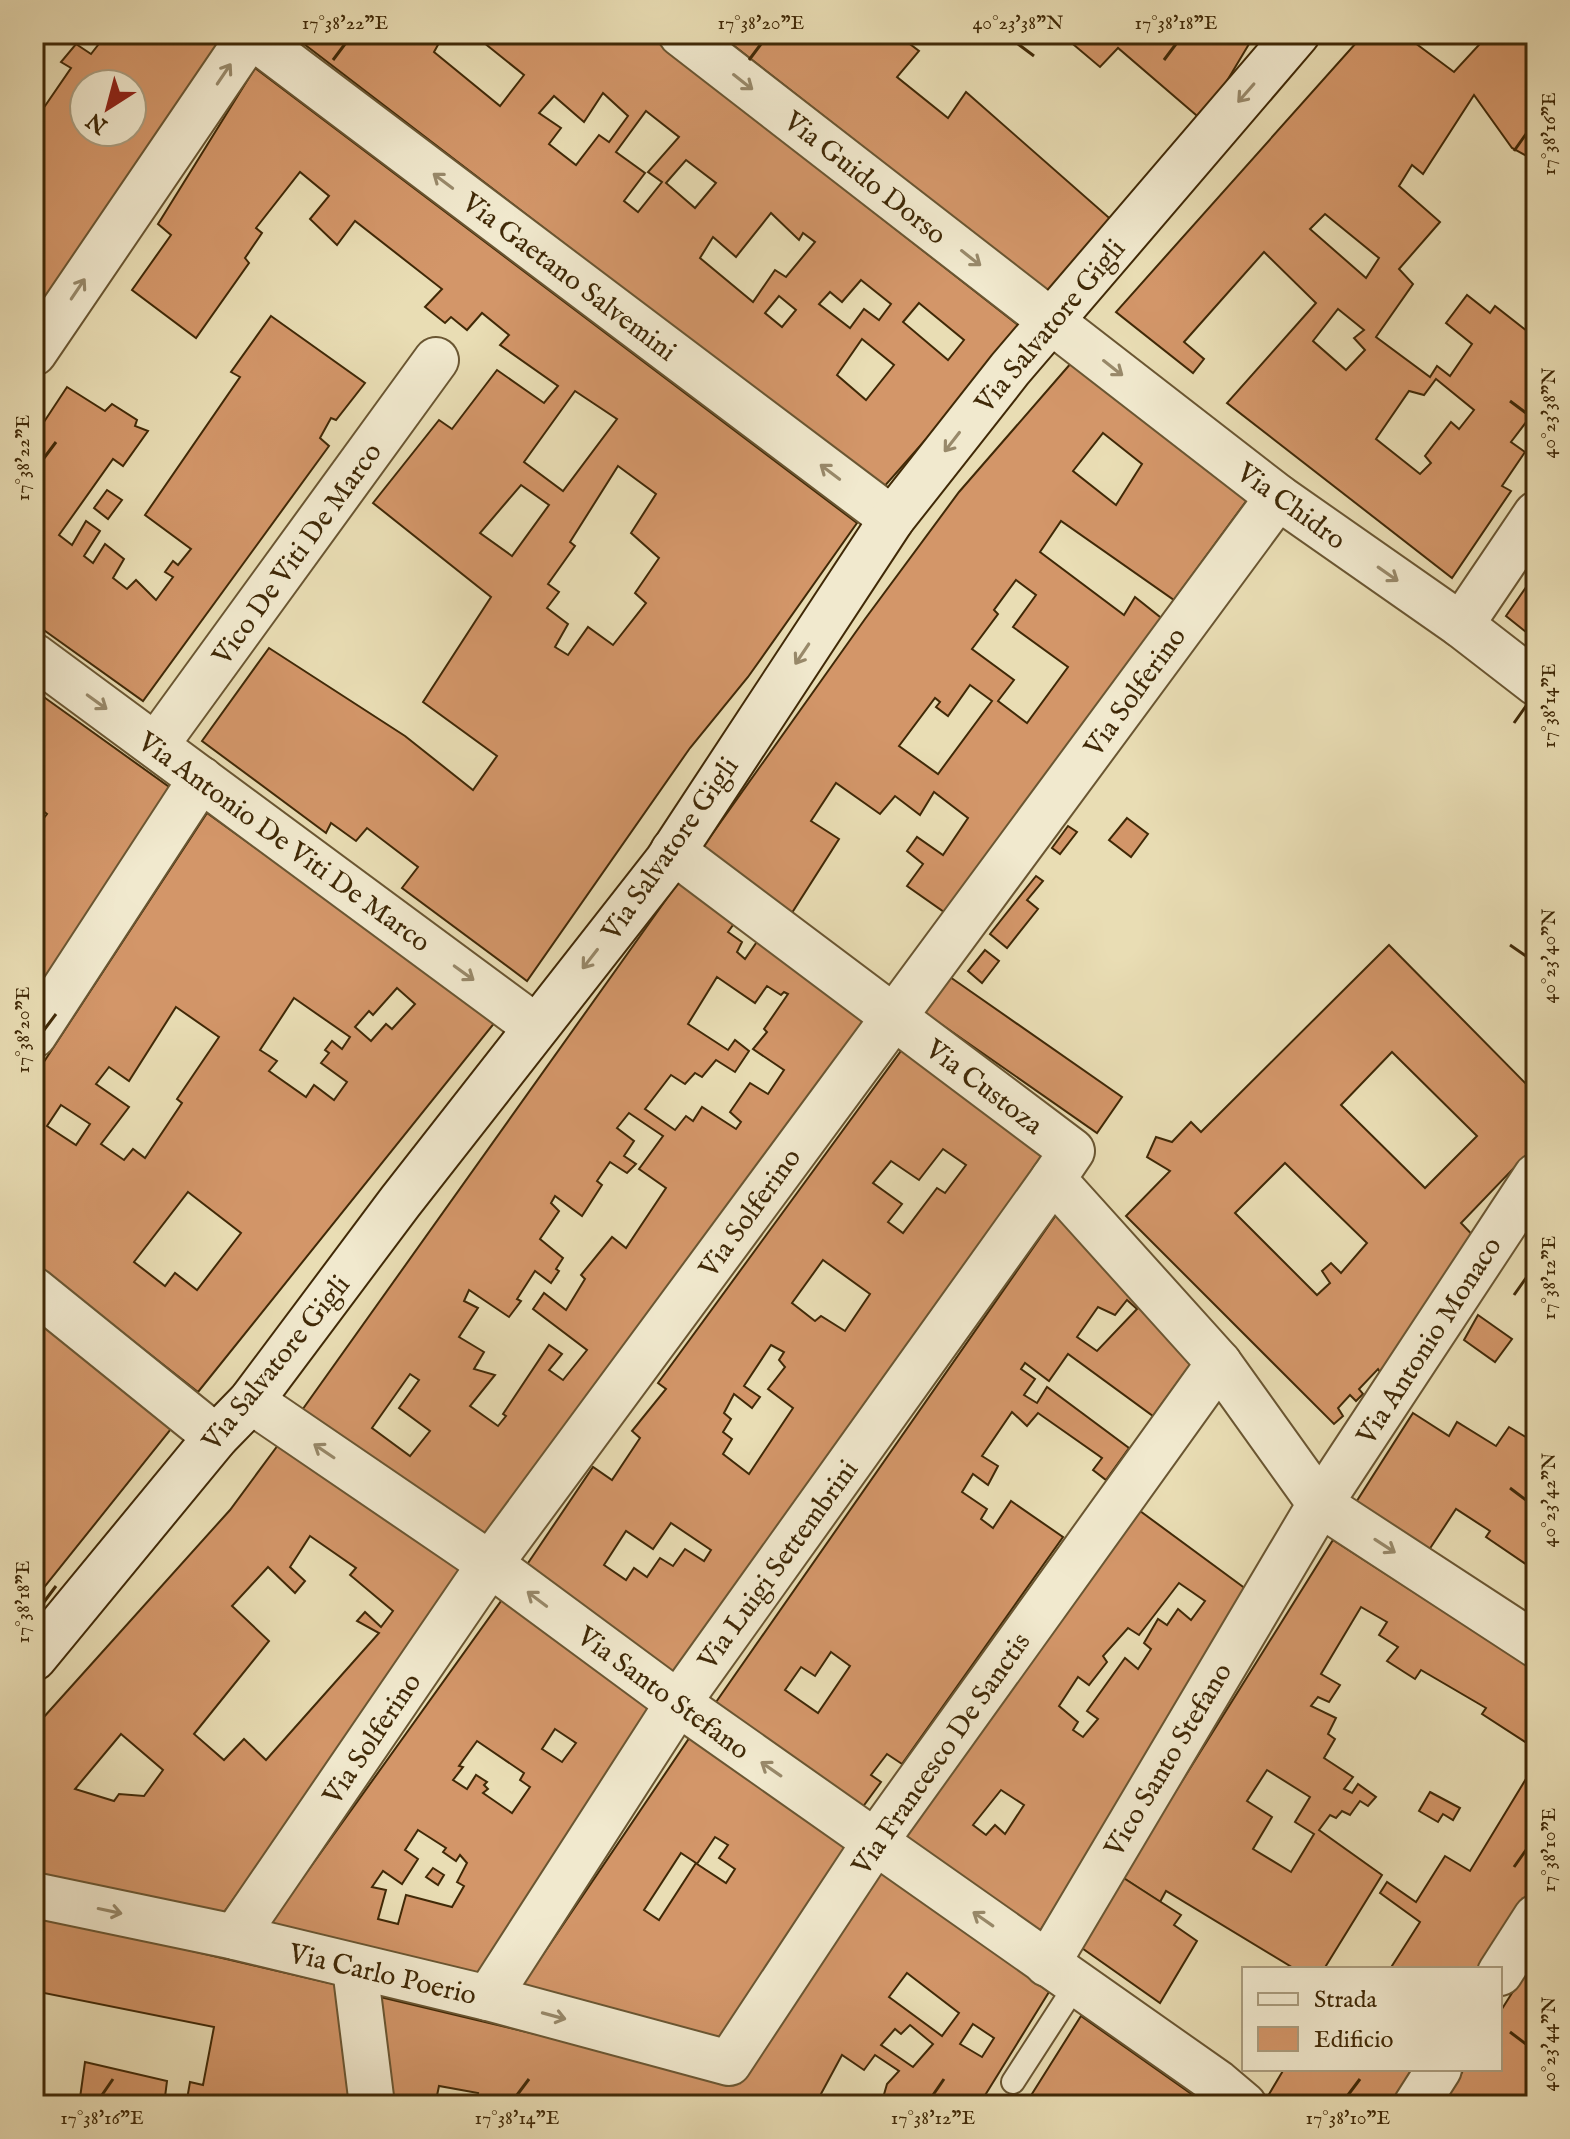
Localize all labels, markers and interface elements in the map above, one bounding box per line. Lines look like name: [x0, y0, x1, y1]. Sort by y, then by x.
text: 17°38'22"E: [302, 11, 388, 36]
text: 17°38'20"E: [718, 11, 805, 36]
text: 40°23'38"N: [973, 11, 1063, 36]
text: 17°38'18"E: [1134, 11, 1218, 36]
one-way arrow: [216, 63, 232, 85]
north arrow: [68, 68, 148, 148]
one-way arrow: [732, 73, 753, 90]
one-way arrow: [1237, 83, 1255, 103]
text: 17°38'16"E: [1537, 92, 1562, 176]
street label: Via Guido Dorso: [775, 104, 953, 253]
text: N: [81, 106, 114, 140]
one-way arrow: [433, 172, 454, 189]
street label: Via Gaetano Salvemini: [454, 185, 683, 370]
street label: Via Salvatore Gigli: [967, 233, 1134, 421]
one-way arrow: [960, 250, 981, 267]
one-way arrow: [70, 278, 86, 300]
one-way arrow: [1102, 360, 1123, 377]
text: 40°23'38"N: [1537, 368, 1562, 458]
text: 17°38'22"E: [11, 415, 36, 501]
one-way arrow: [944, 431, 961, 452]
street label: Vico De Viti De Marco: [205, 436, 391, 673]
street label: Via Chidro: [1228, 455, 1352, 558]
one-way arrow: [820, 463, 841, 480]
one-way arrow: [1377, 566, 1399, 582]
street label: Via Solferino: [1077, 621, 1195, 765]
one-way arrow: [794, 642, 810, 665]
text: 17°38'14"E: [1537, 663, 1562, 749]
one-way arrow: [86, 693, 107, 710]
street label: Via Antonio De Viti De Marco: [129, 724, 437, 961]
street label: Via Salvatore Gigli: [594, 751, 747, 949]
text: 40°23'40"N: [1537, 908, 1562, 1004]
one-way arrow: [581, 948, 598, 969]
one-way arrow: [452, 965, 474, 981]
text: 17°38'20"E: [11, 986, 36, 1073]
street label: Via Custoza: [917, 1032, 1050, 1144]
street label: Via Solferino: [692, 1142, 810, 1286]
street label: Via Antonio Monaco: [1349, 1231, 1510, 1453]
text: 17°38'12"E: [1537, 1236, 1562, 1320]
street label: Via Salvatore Gigli: [195, 1269, 359, 1459]
one-way arrow: [314, 1443, 336, 1459]
text: 40°23'42"N: [1537, 1453, 1562, 1547]
street label: Via Luigi Settembrini: [691, 1454, 867, 1678]
one-way arrow: [1373, 1539, 1396, 1555]
text: 17°38'18"E: [11, 1560, 36, 1644]
one-way arrow: [527, 1591, 549, 1608]
street label: Via Santo Stefano: [568, 1619, 756, 1768]
street label: Via Francesco De Sanctis: [844, 1626, 1039, 1883]
street label: Vico Santo Stefano: [1097, 1657, 1241, 1864]
street label: Via Solferino: [316, 1667, 430, 1813]
one-way arrow: [760, 1761, 782, 1777]
text: 17°38'10"E: [1537, 1807, 1562, 1892]
one-way arrow: [97, 1904, 123, 1919]
one-way arrow: [973, 1910, 994, 1927]
street label: Via Carlo Poerio: [284, 1937, 480, 2014]
legend: [1242, 1967, 1502, 2071]
text: Strada: [1314, 1985, 1378, 2016]
text: 40°23'44"N: [1537, 1996, 1562, 2092]
one-way arrow: [541, 2009, 566, 2024]
text: Edificio: [1314, 2025, 1393, 2056]
text: 17°38'16"E: [60, 2106, 144, 2131]
text: 17°38'14"E: [474, 2106, 560, 2131]
text: 17°38'12"E: [891, 2106, 975, 2131]
text: 17°38'10"E: [1306, 2106, 1391, 2131]

